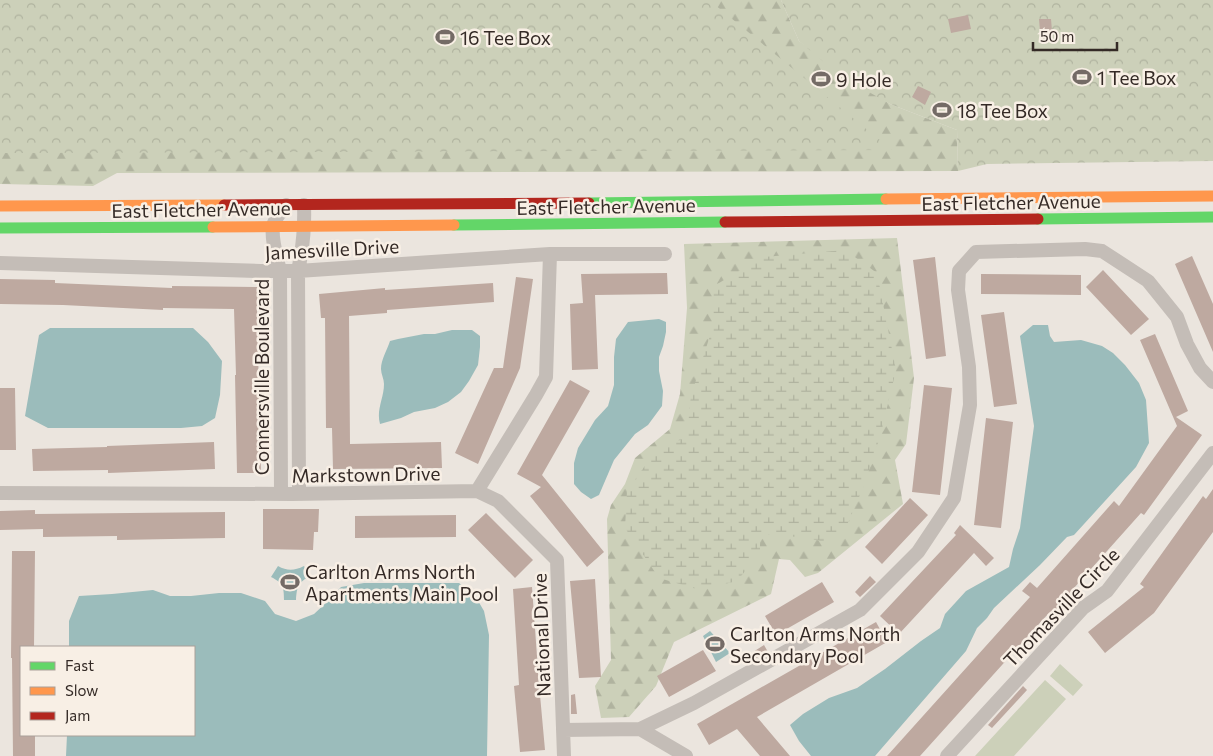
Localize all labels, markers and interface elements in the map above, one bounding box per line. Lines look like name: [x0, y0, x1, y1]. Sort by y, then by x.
scale bar: [1033, 20, 1117, 52]
sports icon: 16 Tee Box: [434, 26, 456, 48]
place label: 16 Tee Box: [460, 26, 551, 49]
text: 50 m: [1040, 27, 1074, 45]
sports icon: 1 Tee Box: [1071, 66, 1093, 88]
place label: 1 Tee Box: [1097, 66, 1176, 89]
sports icon: 9 Hole: [810, 68, 832, 90]
place label: 9 Hole: [836, 68, 892, 91]
sports icon: 18 Tee Box: [931, 99, 953, 121]
place label: 18 Tee Box: [957, 99, 1048, 122]
street label: East Fletcher Avenue: [921, 189, 1101, 215]
street label: East Fletcher Avenue: [516, 193, 696, 219]
street label: East Fletcher Avenue: [111, 196, 291, 222]
street label: Jamesville Drive: [264, 234, 400, 264]
street label: Connersville Boulevard: [250, 279, 273, 475]
street label: Markstown Drive: [291, 461, 441, 487]
street label: Thomasville Circle: [998, 543, 1124, 671]
place label: Carlton Arms North Apartments Main Pool: [305, 560, 499, 605]
sports icon: Carlton Arms North Apartments Main Pool: [279, 571, 301, 593]
street label: National Drive: [527, 573, 555, 697]
place label: Carlton Arms North Secondary Pool: [730, 622, 900, 667]
sports icon: Carlton Arms North Secondary Pool: [704, 633, 726, 655]
legend: [20, 646, 195, 736]
text: Fast: [65, 656, 94, 674]
text: Slow: [65, 681, 98, 699]
text: Jam: [65, 706, 90, 724]

